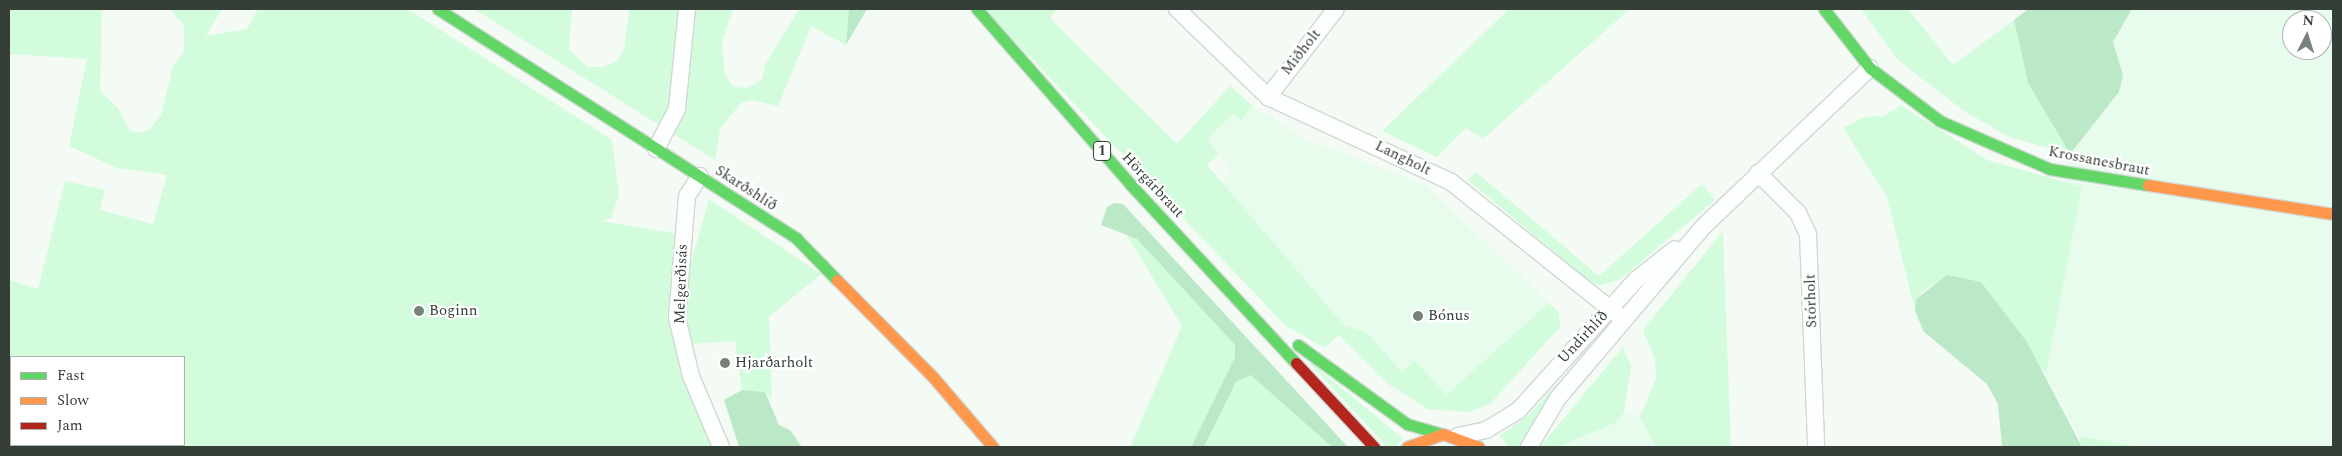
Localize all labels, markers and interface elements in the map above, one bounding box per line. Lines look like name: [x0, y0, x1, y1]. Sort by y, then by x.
north arrow: [2282, 10, 2332, 60]
text: N: [2302, 10, 2315, 32]
street label: Miðholt: [1277, 25, 1325, 79]
street label: Langholt: [1372, 137, 1434, 179]
road number: 1: [1092, 140, 1112, 162]
street label: Krossanesbraut: [2047, 142, 2151, 180]
street label: Hörgárbraut: [1118, 148, 1188, 222]
street label: Skarðshlíð: [712, 161, 780, 215]
street label: Melgerðisás: [671, 243, 691, 325]
street label: Stórholt: [1801, 274, 1821, 328]
place label: Boginn: [429, 302, 477, 320]
marker: Boginn: [413, 305, 425, 317]
place label: Bónus: [1428, 307, 1470, 325]
street label: Undirhlíð: [1554, 307, 1612, 367]
marker: Bónus: [1412, 310, 1424, 322]
place label: Hjarðarholt: [735, 354, 813, 372]
legend: [10, 356, 185, 446]
marker: Hjarðarholt: [719, 357, 731, 369]
text: Fast: [57, 364, 85, 387]
text: Slow: [57, 389, 89, 412]
text: Jam: [57, 414, 83, 437]

